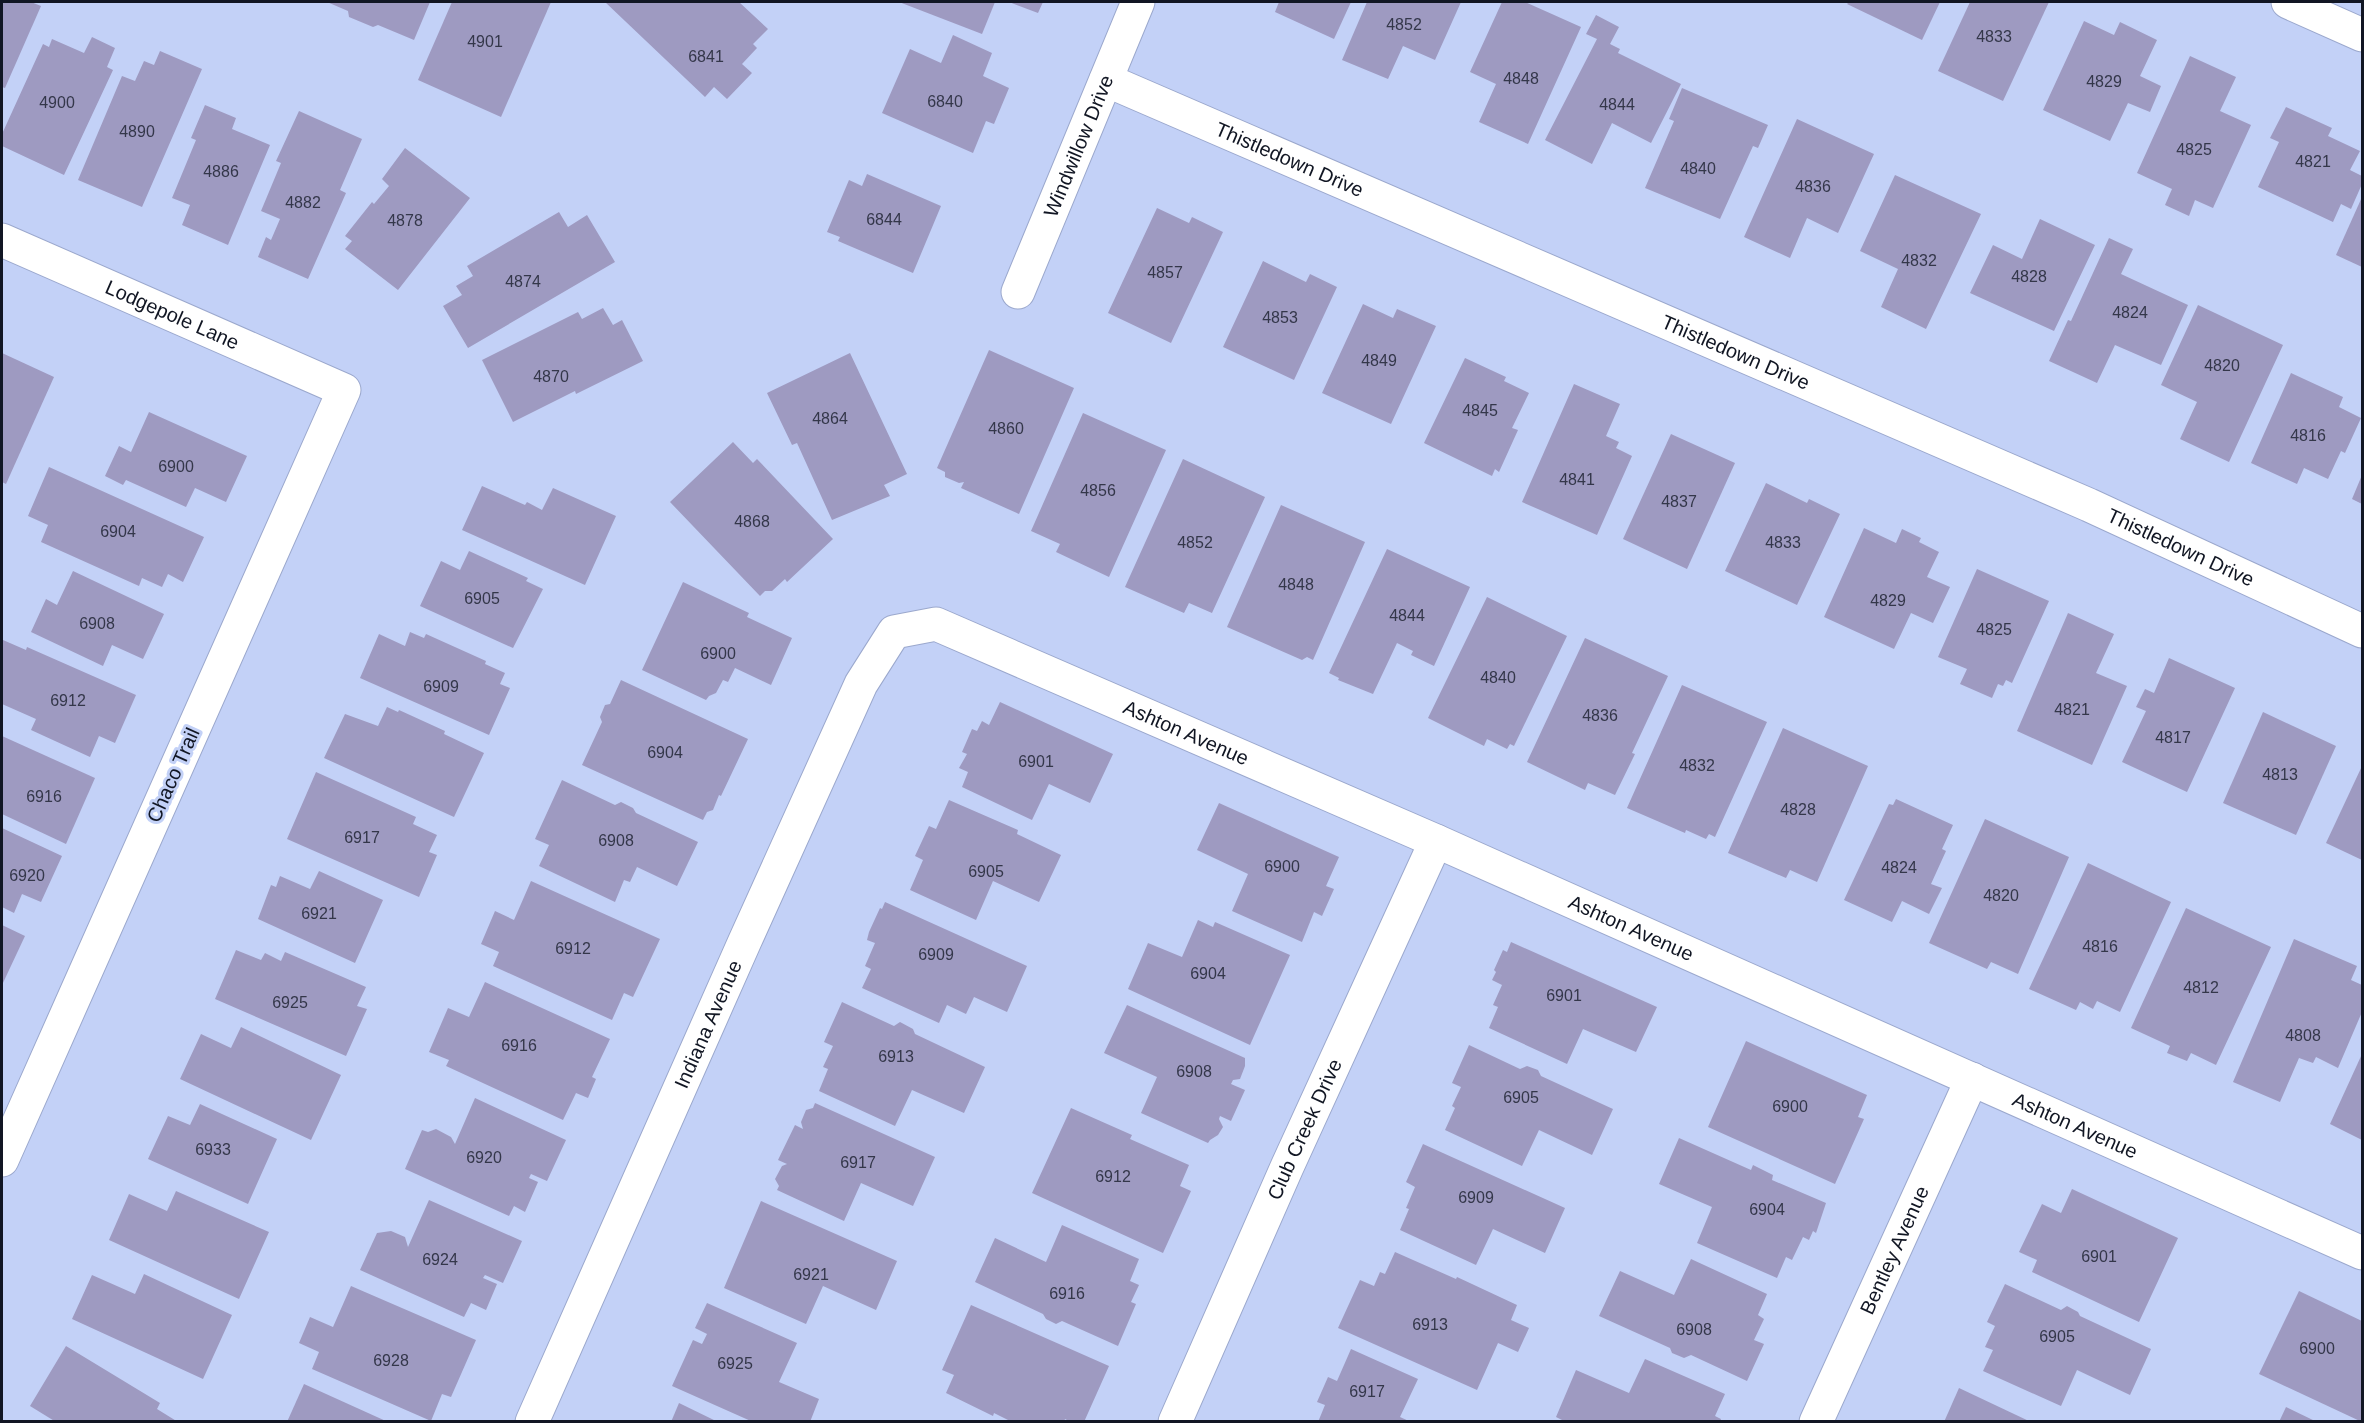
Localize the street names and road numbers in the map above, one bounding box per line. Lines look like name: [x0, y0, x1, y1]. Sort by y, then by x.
street label: Windwillow Drive: [1039, 72, 1117, 220]
street label: Thistledown Drive: [1212, 118, 1367, 201]
street label: Lodgepole Lane: [102, 276, 242, 354]
street label: Thistledown Drive: [1658, 311, 1813, 394]
street label: Thistledown Drive: [2104, 504, 2258, 591]
street label: Ashton Avenue: [1120, 696, 1252, 769]
street label: Chaco Trail: [142, 724, 204, 826]
street label: Ashton Avenue: [1565, 890, 1697, 965]
street label: Indiana Avenue: [670, 957, 746, 1092]
street label: Club Creek Drive: [1263, 1055, 1346, 1203]
street label: Ashton Avenue: [2009, 1088, 2141, 1163]
street label: Bentley Avenue: [1856, 1182, 1933, 1318]

